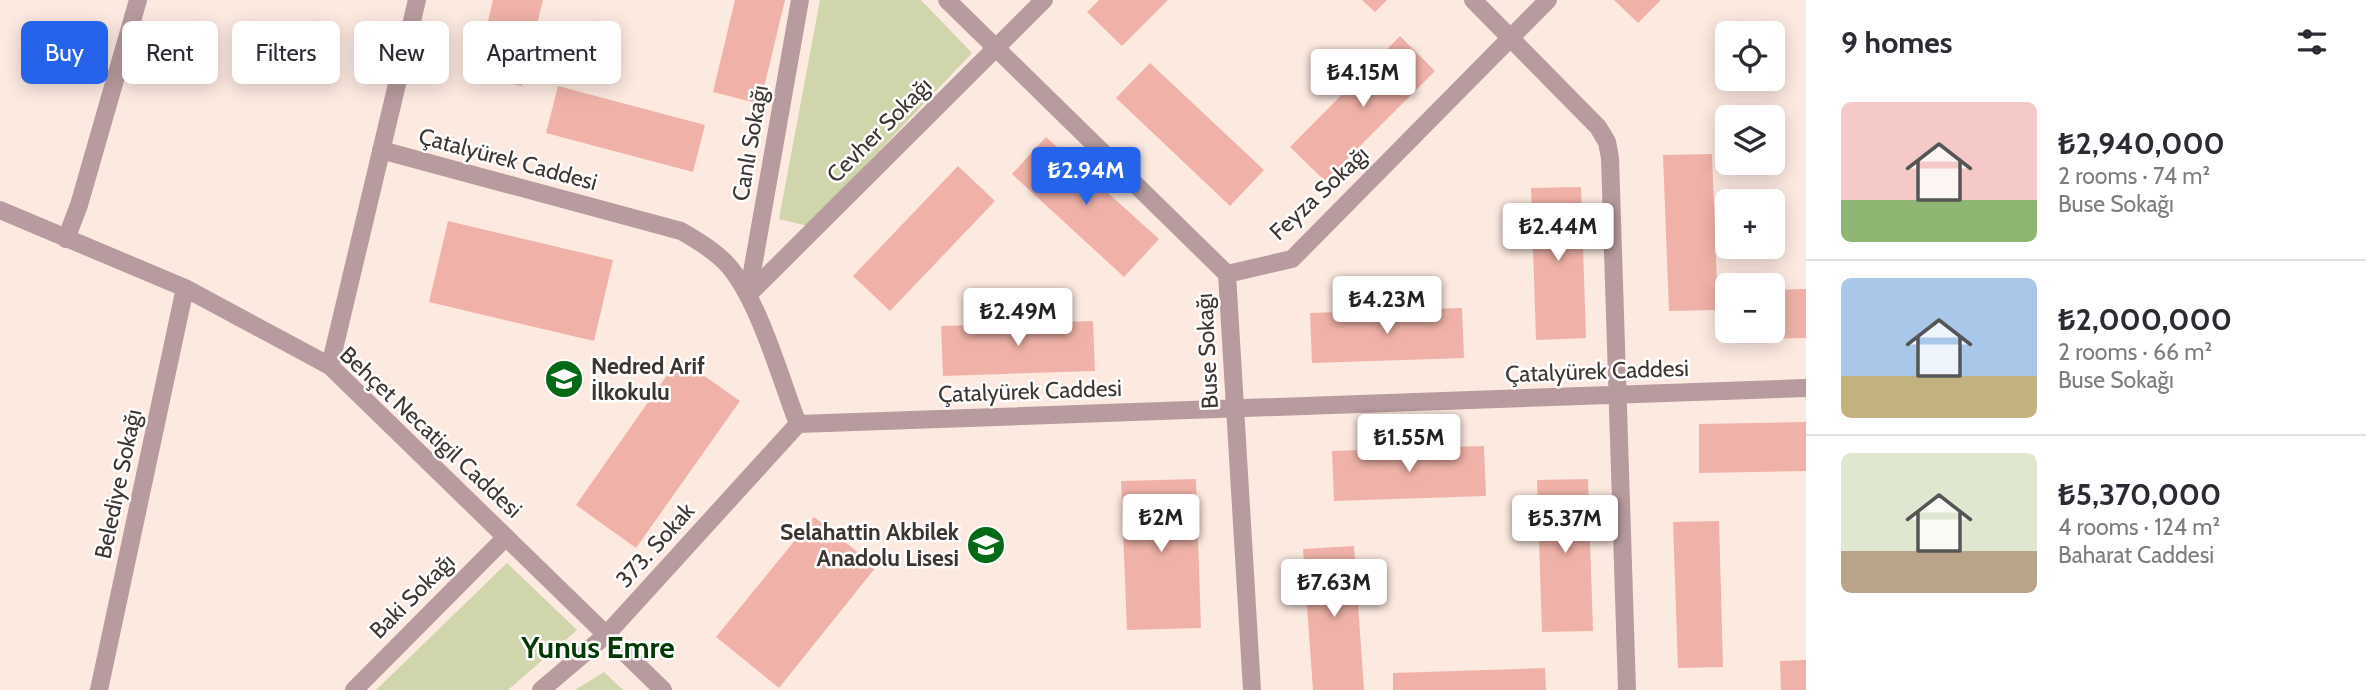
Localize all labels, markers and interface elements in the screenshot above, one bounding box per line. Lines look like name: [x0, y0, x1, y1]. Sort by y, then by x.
chip: Buy: [21, 21, 108, 84]
chip: Rent: [122, 21, 218, 84]
chip: Filters: [232, 21, 340, 84]
chip: New: [354, 21, 449, 84]
chip: Apartment: [463, 21, 621, 84]
map controls: [1715, 21, 1785, 343]
button: locate: [1715, 21, 1785, 91]
icon: filters: [2293, 23, 2331, 61]
text: 9 homes: [1841, 24, 1952, 61]
pin: ₺4.15M: [1306, 50, 1420, 109]
text: ₺4.15M: [1327, 58, 1399, 86]
street label: Cevher Sokağı: [821, 72, 937, 188]
street label: Canlı Sokağı: [726, 83, 774, 203]
button: layers: [1715, 105, 1785, 175]
street label: Çatalyürek Caddesi: [416, 122, 600, 196]
text: ₺2,940,000: [2058, 125, 2225, 162]
icon: home: [1897, 130, 1981, 214]
street label: Feyza Sokağı: [1264, 140, 1374, 246]
pin: ₺2.94M: [1029, 148, 1143, 207]
text: ₺2.94M: [1048, 156, 1124, 184]
text: 2 rooms · 74 m²: [2058, 162, 2210, 190]
button: +: [1715, 189, 1785, 259]
text: Buse Sokağı: [2058, 190, 2174, 218]
pin: ₺2.44M: [1501, 204, 1615, 263]
text: ₺2.44M: [1519, 212, 1597, 240]
button: −: [1715, 273, 1785, 343]
pin: ₺4.23M: [1330, 276, 1444, 336]
text: ₺4.23M: [1349, 285, 1425, 313]
pin: ₺2.49M: [961, 288, 1075, 348]
street label: Buse Sokağı: [1190, 292, 1224, 410]
text: ₺2.49M: [979, 297, 1057, 325]
text: ₺2,000,000: [2058, 301, 2232, 338]
icon: home: [1897, 306, 1981, 390]
text: 2 rooms · 66 m²: [2058, 338, 2212, 366]
street label: Behçet Necatigil Caddesi: [334, 340, 528, 524]
place label: Nedred Arif İlkokulu: [591, 352, 705, 406]
street label: Çatalyürek Caddesi: [1505, 354, 1689, 388]
school or university icon: Nedred Arif İlkokulu: [543, 358, 585, 400]
text: Buse Sokağı: [2058, 366, 2174, 394]
street label: Çatalyürek Caddesi: [938, 374, 1122, 408]
street label: Belediye Sokağı: [88, 407, 148, 561]
pin: ₺1.55M: [1352, 414, 1466, 474]
text: ₺1.55M: [1373, 423, 1445, 451]
text: ₺5,370,000: [2058, 476, 2221, 513]
icon: home: [1897, 481, 1981, 565]
pin: ₺2M: [1127, 494, 1195, 554]
street label: 373. Sokak: [610, 496, 701, 593]
pin: ₺5.37M: [1508, 496, 1622, 555]
text: ₺2M: [1138, 503, 1184, 531]
text: ₺5.37M: [1528, 504, 1602, 532]
text: 4 rooms · 124 m²: [2058, 513, 2220, 541]
place label: Selahattin Akbilek Anadolu Lisesi: [780, 518, 960, 572]
school or university icon: Selahattin Akbilek Anadolu Lisesi: [965, 524, 1007, 566]
text: Baharat Caddesi: [2058, 541, 2214, 569]
street label: Baki Sokağı: [364, 548, 460, 644]
pin: ₺7.63M: [1277, 560, 1391, 619]
text: ₺7.63M: [1297, 568, 1371, 596]
district label: Yunus Emre: [520, 629, 675, 666]

